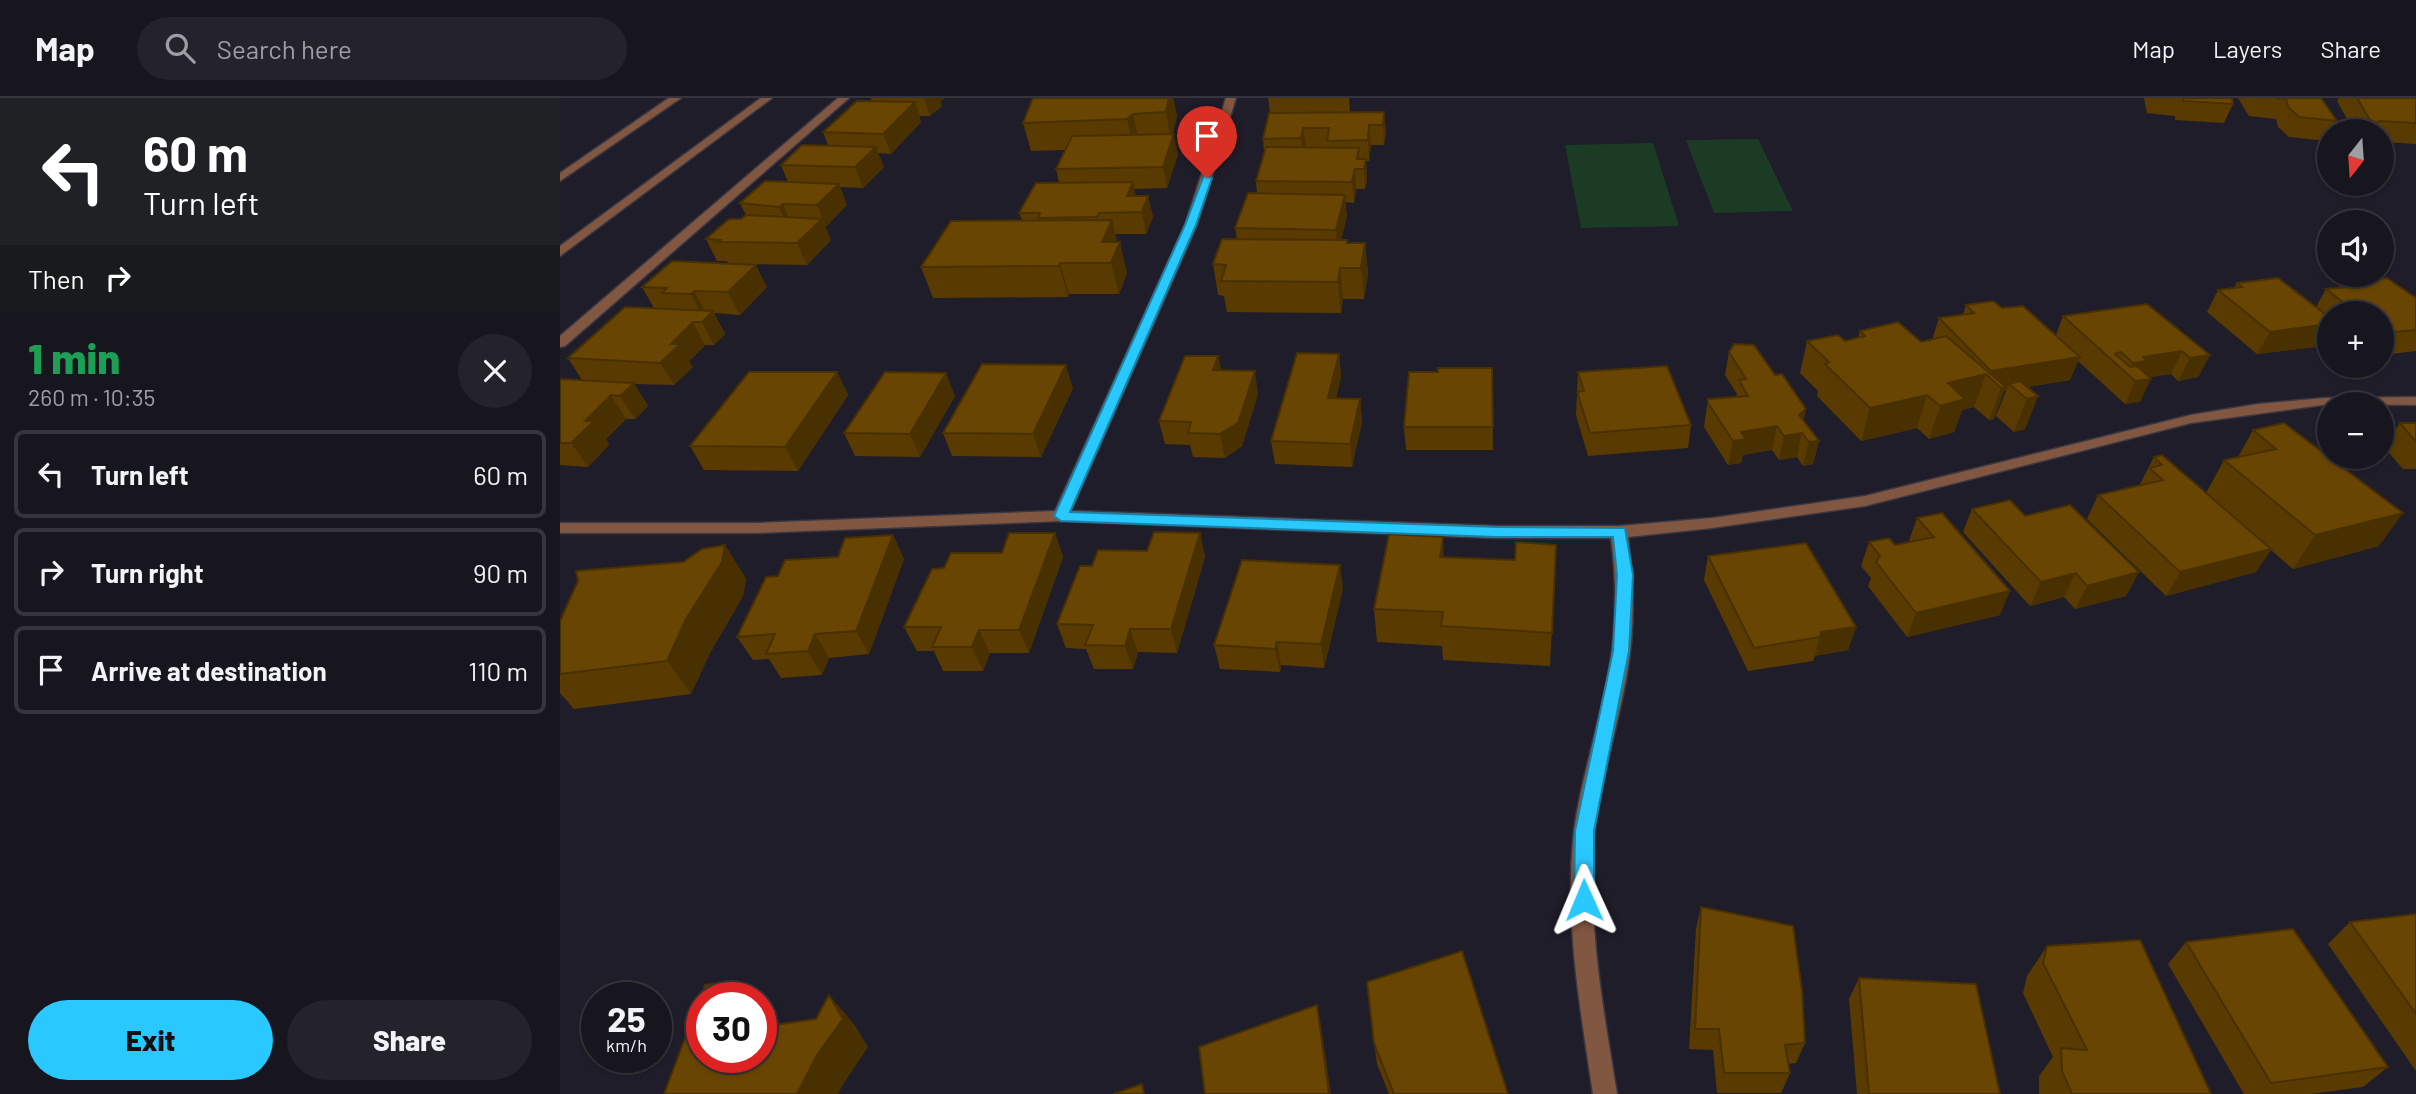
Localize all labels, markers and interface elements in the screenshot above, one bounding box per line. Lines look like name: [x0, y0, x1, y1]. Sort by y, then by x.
search box: [137, 17, 627, 80]
text: Map: [35, 28, 95, 68]
icon: search: [161, 29, 199, 67]
text: Search here: [217, 33, 352, 64]
text: Map: [2132, 34, 2175, 63]
text: Layers: [2213, 34, 2282, 63]
text: Share: [2320, 34, 2381, 63]
pin: [1177, 106, 1237, 178]
icon: arrive: [1188, 117, 1226, 155]
north arrow: [2317, 119, 2394, 196]
map controls: [2317, 119, 2394, 469]
text: 60 m: [143, 123, 248, 182]
icon: left: [28, 126, 119, 217]
text: Turn left: [143, 183, 260, 221]
button: sound: [2317, 210, 2394, 287]
icon: right: [99, 259, 137, 297]
text: Then: [28, 263, 85, 294]
button: +: [2317, 301, 2394, 378]
text: 1 min: [28, 332, 120, 382]
button: close: [458, 334, 532, 408]
text: 260 m · 10:35: [28, 383, 155, 411]
button: −: [2317, 392, 2394, 469]
icon: left: [32, 455, 70, 493]
text: Turn left: [91, 459, 189, 490]
text: 60 m: [473, 459, 528, 490]
icon: right: [32, 553, 70, 591]
text: Turn right: [91, 557, 204, 588]
text: 90 m: [473, 557, 528, 588]
icon: arrive: [32, 651, 70, 689]
text: Arrive at destination: [91, 655, 327, 686]
text: 110 m: [468, 655, 528, 686]
position arrow: [1547, 863, 1621, 937]
speed limit sign: 30: [686, 982, 777, 1073]
text: 25: [607, 997, 646, 1039]
button: Exit: [28, 1000, 273, 1080]
button: Share: [287, 1000, 532, 1080]
text: km/h: [606, 1034, 647, 1056]

